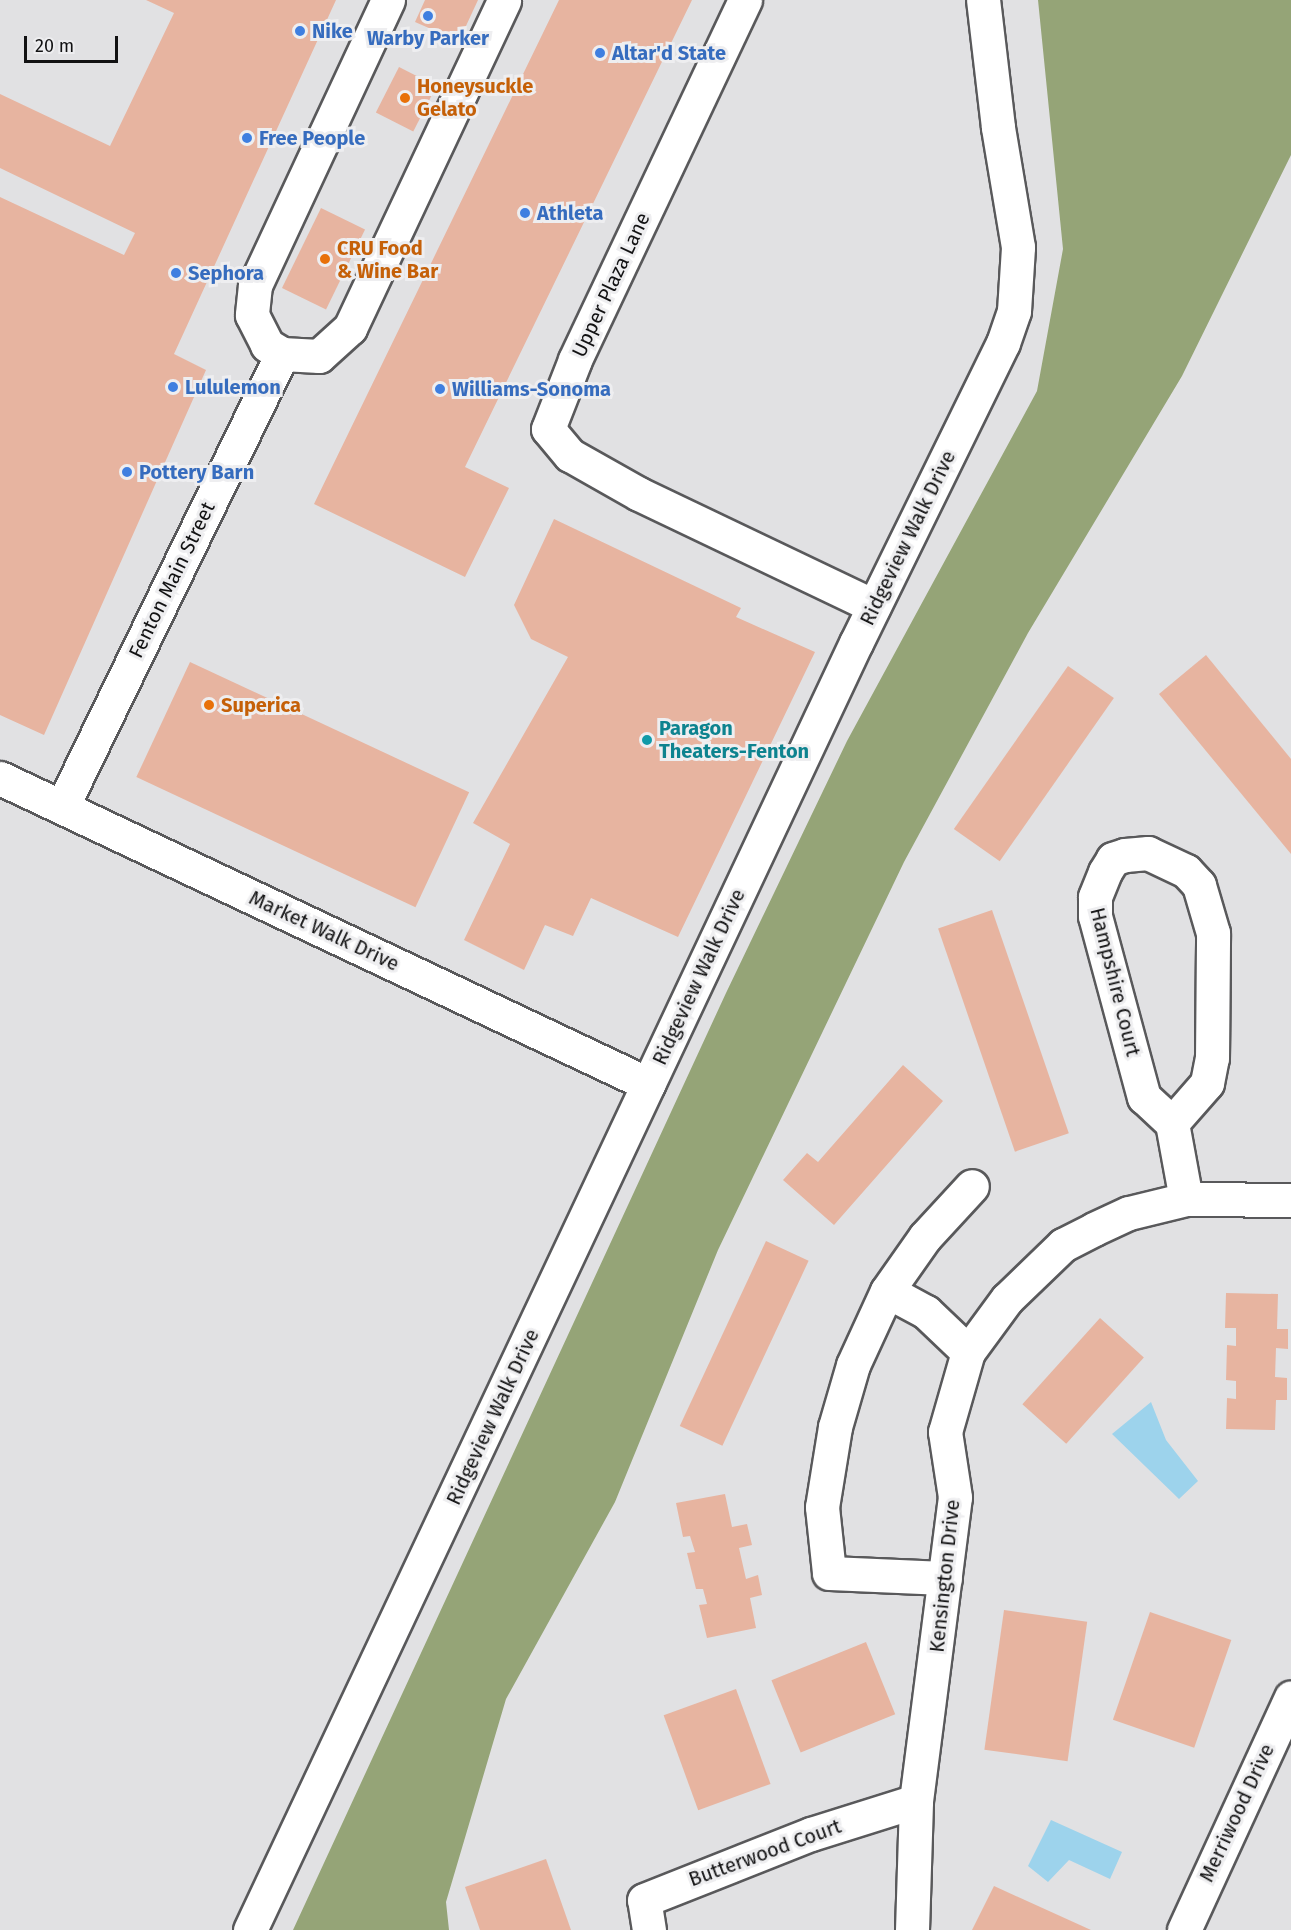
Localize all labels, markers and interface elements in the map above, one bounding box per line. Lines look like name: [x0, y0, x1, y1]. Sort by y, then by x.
marker: Warby Parker: [421, 9, 435, 23]
place label: Nike: [312, 19, 353, 43]
scale bar: [27, 24, 122, 62]
marker: Nike: [293, 24, 307, 38]
place label: Warby Parker: [367, 26, 489, 50]
text: 20 m: [35, 35, 74, 57]
place label: Altar'd State: [612, 41, 726, 65]
marker: Altar'd State: [593, 46, 607, 60]
place label: Honeysuckle Gelato: [417, 74, 533, 121]
marker: Honeysuckle Gelato: [398, 91, 412, 105]
place label: Free People: [259, 126, 365, 150]
marker: Free People: [240, 131, 254, 145]
place label: Athleta: [537, 201, 603, 225]
marker: Athleta: [518, 206, 532, 220]
street label: Upper Plaza Lane: [567, 209, 655, 361]
place label: CRU Food & Wine Bar: [337, 236, 438, 283]
marker: CRU Food & Wine Bar: [318, 252, 332, 266]
place label: Sephora: [188, 261, 264, 285]
marker: Sephora: [169, 266, 183, 280]
place label: Lululemon: [185, 375, 281, 399]
place label: Williams-Sonoma: [452, 377, 611, 401]
marker: Lululemon: [166, 380, 180, 394]
marker: Williams-Sonoma: [433, 382, 447, 396]
street label: Ridgeview Walk Drive: [855, 447, 961, 629]
place label: Pottery Barn: [139, 460, 254, 484]
marker: Pottery Barn: [120, 465, 134, 479]
street label: Fenton Main Street: [124, 498, 220, 662]
place label: Superica: [221, 693, 301, 717]
marker: Superica: [202, 698, 216, 712]
place label: Paragon Theaters-Fenton: [659, 716, 809, 763]
marker: Paragon Theaters-Fenton: [640, 733, 654, 747]
street label: Ridgeview Walk Drive: [648, 885, 750, 1069]
street label: Market Walk Drive: [245, 886, 403, 976]
street label: Hampshire Court: [1085, 905, 1145, 1059]
street label: Ridgeview Walk Drive: [442, 1325, 544, 1509]
street label: Kensington Drive: [925, 1498, 965, 1654]
street label: Merriwood Drive: [1195, 1740, 1279, 1886]
street label: Butterwood Court: [685, 1814, 845, 1892]

